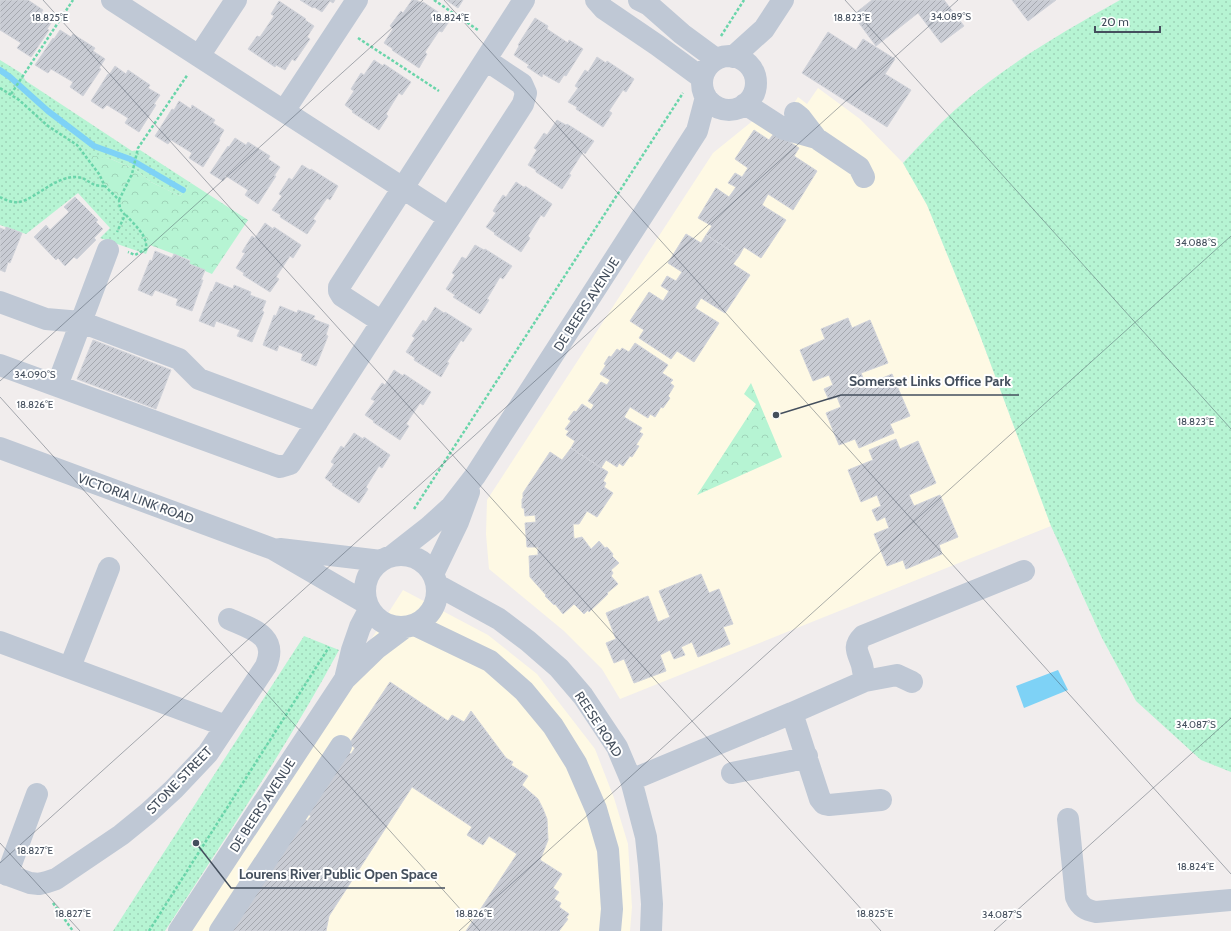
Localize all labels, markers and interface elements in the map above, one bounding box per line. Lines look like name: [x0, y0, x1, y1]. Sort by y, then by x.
scale bar: [1095, 8, 1160, 34]
text: 34.089°S: [931, 10, 971, 23]
text: 18.825°E: [32, 11, 69, 24]
text: 18.824°E: [433, 11, 470, 24]
text: 18.823°E: [834, 11, 871, 24]
text: 20 m: [1101, 14, 1129, 29]
text: 34.088°S: [1176, 236, 1217, 249]
street label: DE BEERS AVENUE: [550, 254, 622, 354]
text: 34.090°S: [14, 368, 56, 381]
callout: Somerset Links Office Park: [841, 369, 1019, 395]
text: Somerset Links Office Park: [849, 372, 1011, 390]
text: 18.826°E: [17, 398, 54, 411]
text: 18.823°E: [1178, 415, 1215, 428]
street label: VICTORIA LINK ROAD: [76, 470, 196, 526]
street label: REESE ROAD: [572, 688, 626, 760]
text: 34.087°S: [1176, 718, 1216, 731]
street label: STONE STREET: [143, 743, 215, 817]
street label: DE BEERS AVENUE: [226, 755, 298, 855]
text: 18.827°E: [17, 844, 54, 857]
text: 18.824°E: [1178, 860, 1215, 873]
callout: Lourens River Public Open Space: [231, 862, 445, 888]
text: Lourens River Public Open Space: [239, 865, 437, 883]
text: 18.827°E: [55, 907, 92, 920]
text: 18.826°E: [456, 907, 493, 920]
text: 18.825°E: [857, 907, 894, 920]
text: 34.087°S: [982, 908, 1022, 921]

